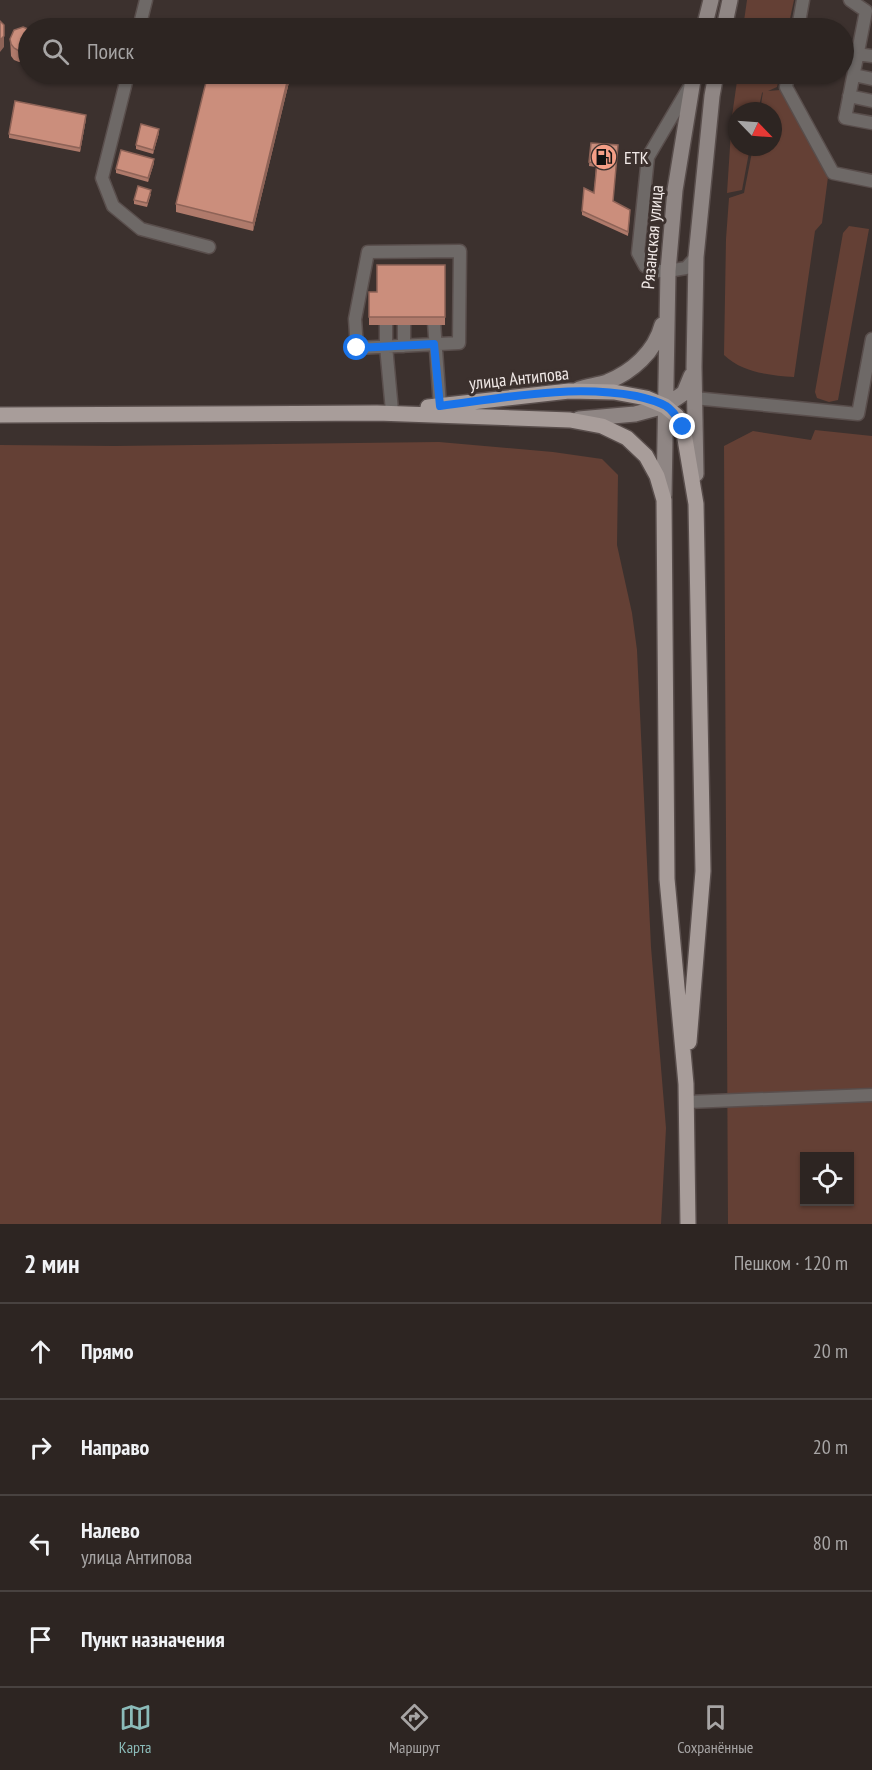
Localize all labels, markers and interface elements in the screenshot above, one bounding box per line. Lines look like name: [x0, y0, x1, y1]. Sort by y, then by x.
search box: [18, 18, 854, 84]
icon: search: [39, 35, 72, 68]
text: Поиск: [87, 37, 134, 65]
north arrow: [728, 102, 782, 156]
fuel station icon: ЕТК: [589, 142, 619, 172]
place label: ЕТК: [624, 146, 649, 169]
street label: Рязанская улица: [636, 184, 668, 290]
route start: [343, 334, 369, 360]
street label: улица Антипова: [468, 361, 570, 395]
route end: [669, 413, 695, 439]
map controls: [800, 1152, 854, 1206]
button: locate: [800, 1152, 854, 1206]
text: 2 мин: [24, 1247, 79, 1280]
text: Пешком · 120 m: [734, 1250, 848, 1276]
icon: ahead: [24, 1335, 57, 1368]
text: Прямо: [81, 1337, 134, 1365]
text: 20 m: [813, 1338, 848, 1364]
icon: right: [24, 1431, 57, 1464]
text: Направо: [81, 1433, 149, 1461]
text: 20 m: [813, 1434, 848, 1460]
text: Налево: [81, 1516, 140, 1544]
icon: left: [24, 1527, 57, 1560]
text: 80 m: [813, 1530, 848, 1556]
text: улица Антипова: [81, 1544, 192, 1570]
icon: arrive: [24, 1623, 57, 1656]
text: Пункт назначения: [81, 1625, 225, 1653]
tab: Карта: [119, 1701, 152, 1757]
tab: Маршрут: [389, 1701, 440, 1757]
tab: Сохранённые: [677, 1701, 753, 1757]

